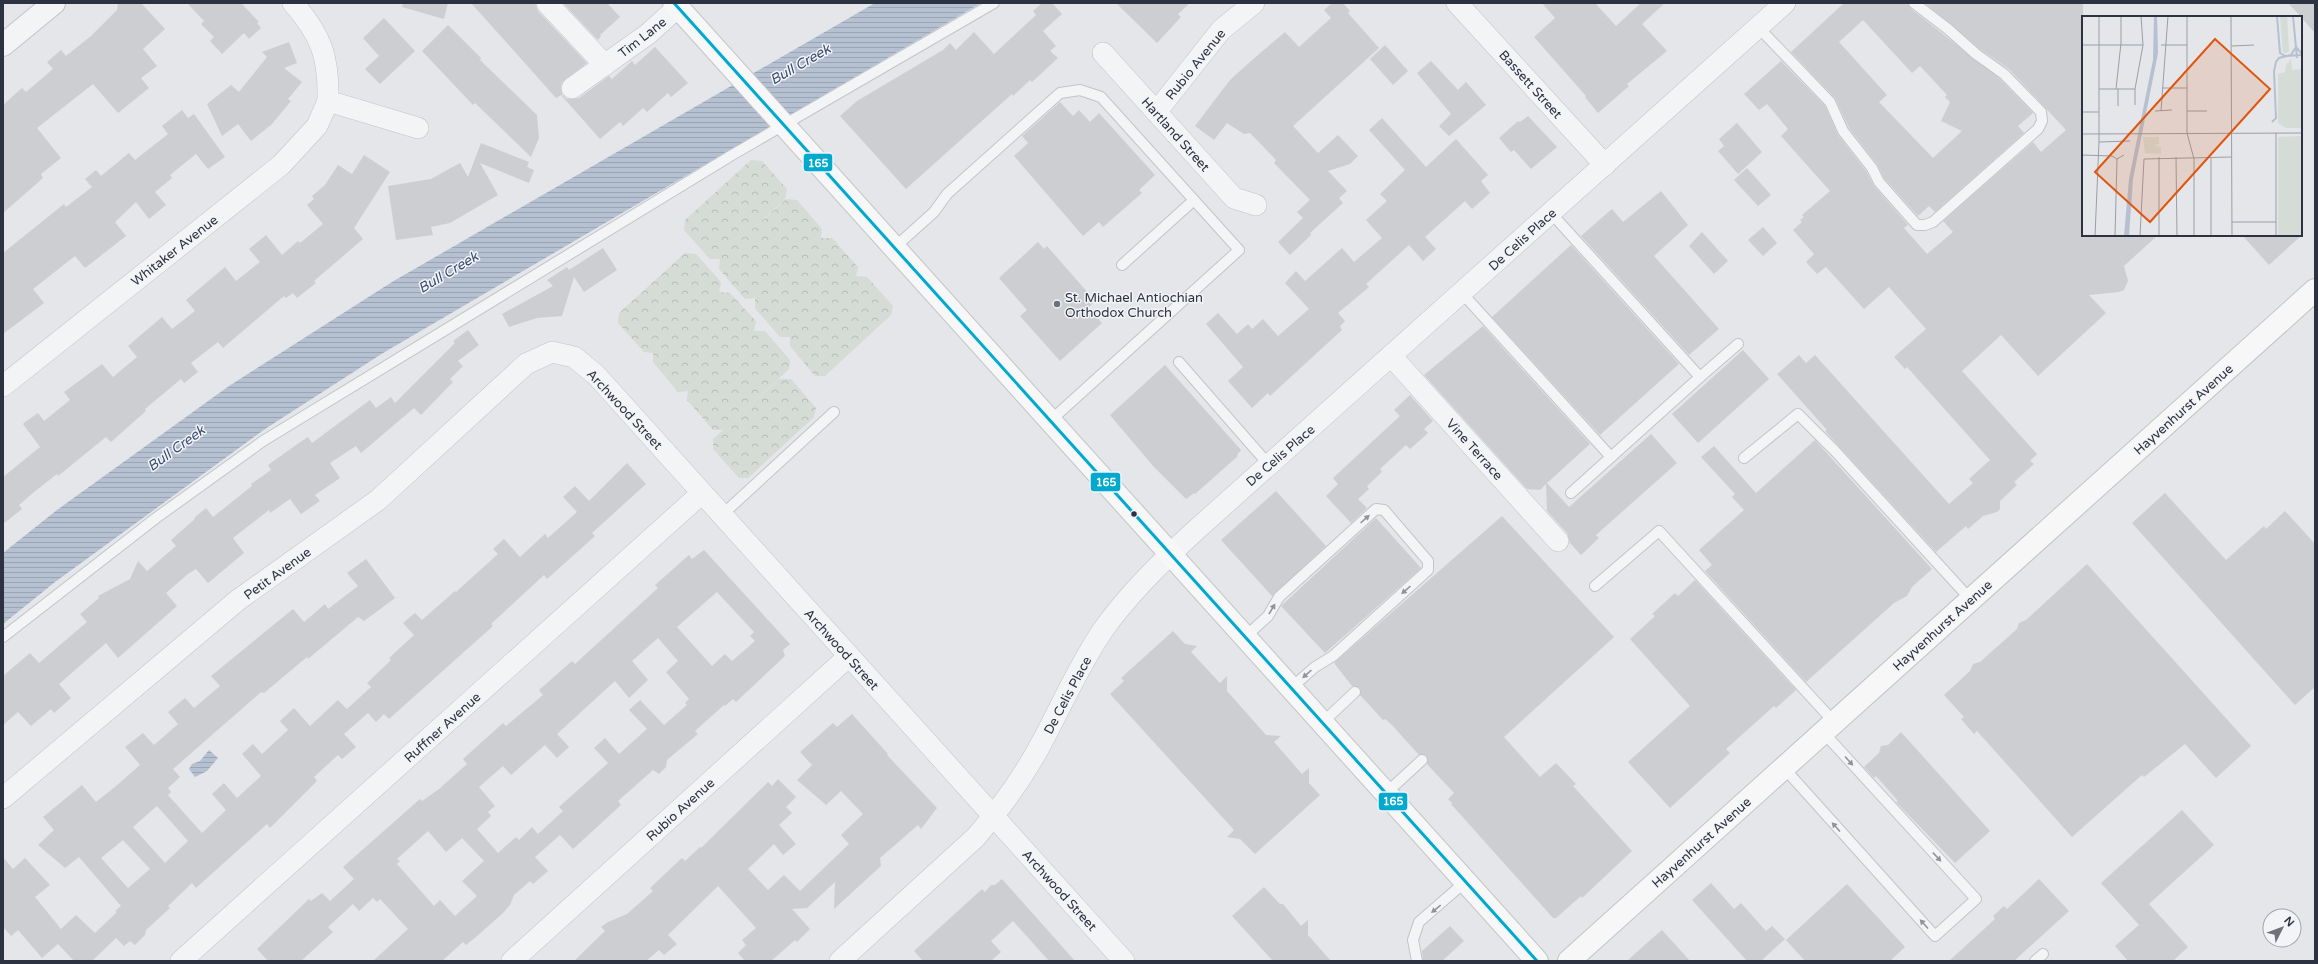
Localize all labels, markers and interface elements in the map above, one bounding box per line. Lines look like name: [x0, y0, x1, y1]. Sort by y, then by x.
street label: Tim Lane: [615, 14, 670, 61]
inset map: [2082, 16, 2302, 236]
street label: Rubio Avenue: [1162, 26, 1229, 103]
water label: Bull Creek: [767, 40, 835, 89]
street label: Bassett Street: [1495, 47, 1565, 122]
street label: Hartland Street: [1138, 94, 1213, 175]
line badge: 165: [803, 153, 833, 172]
text: 165: [808, 157, 828, 170]
street label: De Celis Place: [1485, 205, 1560, 274]
street label: Whitaker Avenue: [128, 212, 221, 290]
water label: Bull Creek: [415, 247, 483, 297]
place label: St. Michael Antiochian Orthodox Church: [1065, 290, 1203, 321]
marker: St. Michael Antiochian Orthodox Church: [1052, 299, 1062, 309]
street label: Hayvenhurst Avenue: [2131, 361, 2237, 458]
street label: Archwood Street: [583, 366, 666, 453]
street label: Vine Terrace: [1443, 416, 1506, 484]
water label: Bull Creek: [144, 421, 209, 475]
street label: De Celis Place: [1243, 422, 1318, 490]
line badge: 165: [1090, 472, 1121, 492]
text: 165: [1096, 476, 1116, 489]
unlabelled marker: [1129, 509, 1139, 519]
one-way arrow: [1360, 515, 1371, 524]
street label: Petit Avenue: [241, 544, 314, 603]
street label: Hayvenhurst Avenue: [1890, 577, 1996, 674]
one-way arrow: [1400, 586, 1411, 595]
one-way arrow: [1269, 603, 1276, 615]
street label: Archwood Street: [801, 606, 882, 694]
street label: De Celis Place: [1041, 654, 1095, 737]
one-way arrow: [1301, 670, 1312, 679]
street label: Ruffner Avenue: [401, 689, 484, 766]
one-way arrow: [1844, 756, 1854, 766]
street label: Rubio Avenue: [643, 775, 718, 845]
line badge: 165: [1378, 792, 1408, 811]
street label: Hayvenhurst Avenue: [1649, 794, 1755, 891]
text: 165: [1383, 795, 1403, 808]
one-way arrow: [1832, 823, 1841, 832]
street label: Archwood Street: [1019, 847, 1100, 935]
one-way arrow: [1932, 852, 1942, 862]
one-way arrow: [1431, 904, 1442, 913]
north arrow: [2262, 908, 2302, 948]
text: N: [2281, 914, 2297, 929]
one-way arrow: [1919, 918, 1928, 929]

